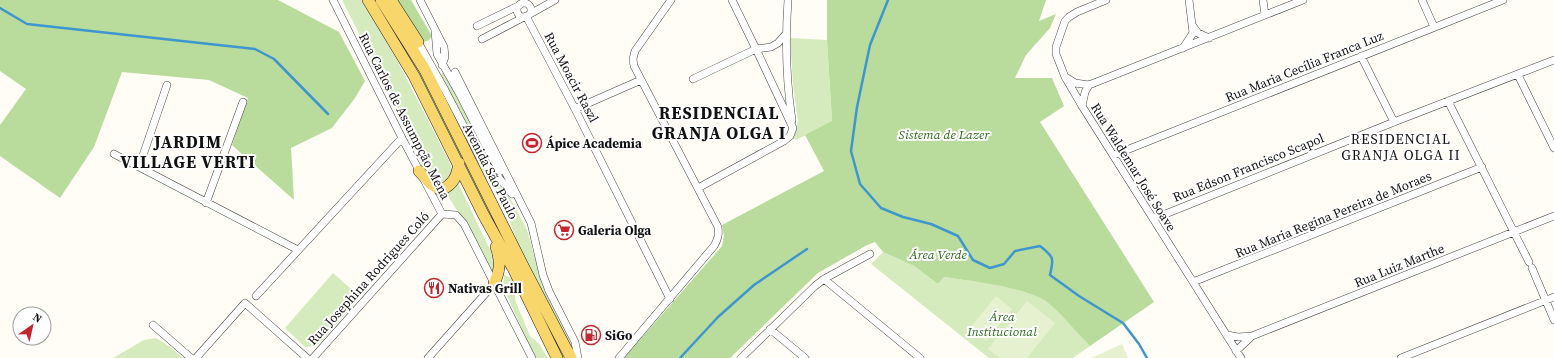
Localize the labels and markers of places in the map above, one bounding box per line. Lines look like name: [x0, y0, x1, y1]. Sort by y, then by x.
sports icon: Ápice Academia: [521, 132, 543, 154]
place label: Ápice Academia: [546, 135, 642, 152]
supermarket icon: Galeria Olga: [553, 219, 575, 241]
place label: Galeria Olga: [578, 222, 651, 239]
restaurant icon: Nativas Grill: [423, 277, 445, 299]
place label: Nativas Grill: [448, 280, 522, 297]
fuel station icon: SiGo: [580, 324, 602, 346]
place label: SiGo: [605, 327, 632, 344]

